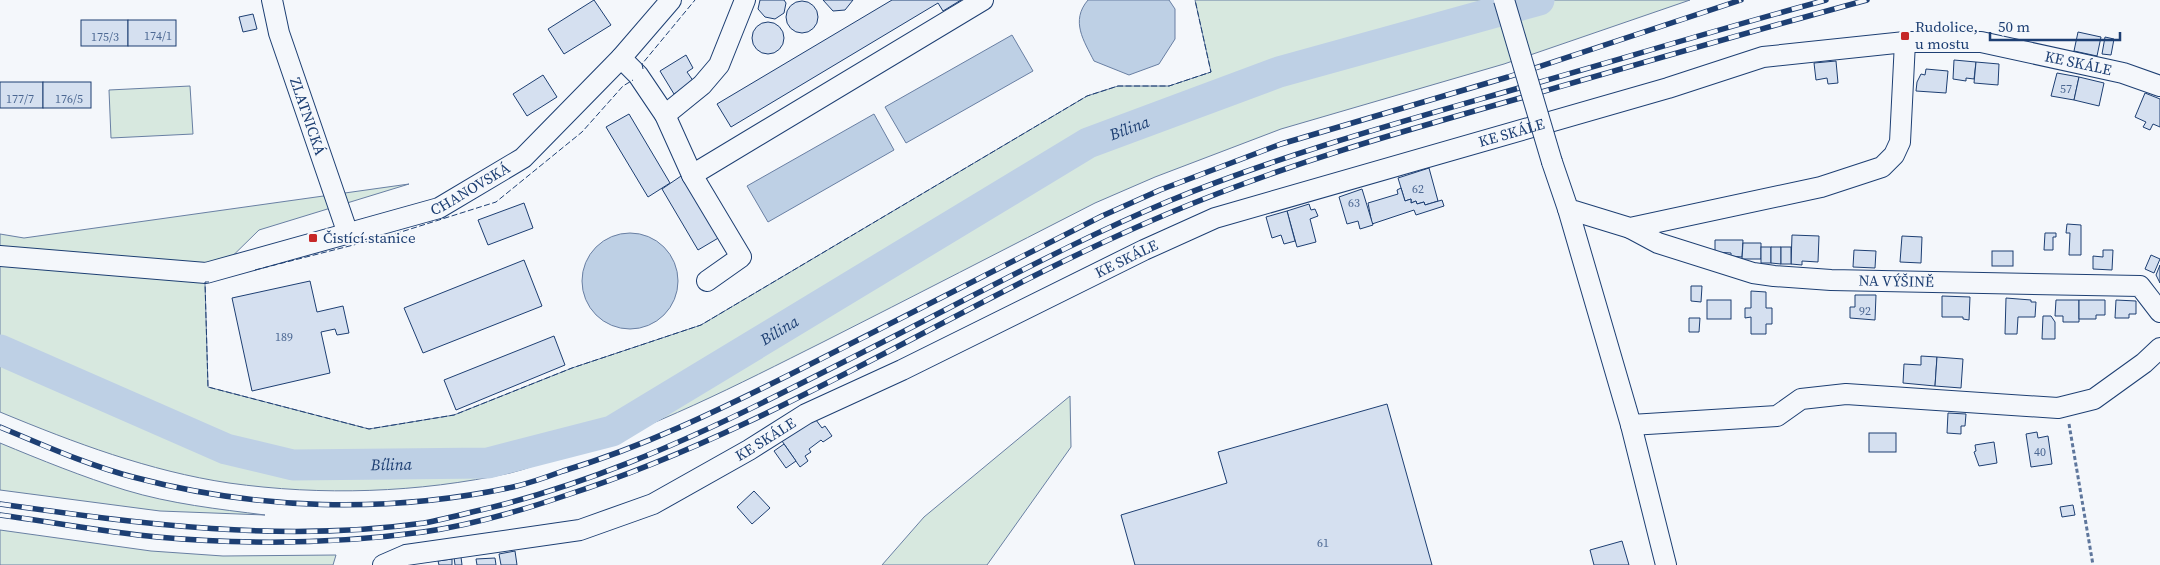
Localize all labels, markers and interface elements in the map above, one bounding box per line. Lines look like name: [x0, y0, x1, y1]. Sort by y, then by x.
scale bar: [1990, 10, 2120, 42]
place label: Rudolice, u mostu: [1915, 16, 1978, 54]
text: 50 m: [1998, 16, 2030, 37]
house number: 174/1: [144, 28, 172, 44]
house number: 175/3: [91, 29, 119, 45]
marker: Rudolice, u mostu: [1899, 30, 1911, 42]
street label: KE SKÁLE: [2043, 45, 2114, 80]
street label: ZLATNICKÁ: [285, 75, 331, 158]
house number: 57: [2060, 81, 2072, 97]
house number: 177/7: [6, 91, 34, 107]
house number: 176/5: [55, 91, 83, 107]
water label: Bílina: [1105, 110, 1153, 146]
street label: KE SKÁLE: [1476, 113, 1547, 152]
street label: CHANOVSKÁ: [428, 157, 514, 220]
house number: 62: [1412, 181, 1424, 197]
house number: 63: [1348, 195, 1360, 211]
place label: Čistící stanice: [323, 227, 416, 248]
marker: Čistící stanice: [307, 232, 319, 244]
street label: KE SKÁLE: [1091, 234, 1161, 283]
street label: NA VÝŠINĚ: [1858, 270, 1934, 292]
house number: 92: [1859, 303, 1871, 319]
water label: Bílina: [755, 309, 803, 351]
house number: 189: [275, 329, 293, 345]
street label: KE SKÁLE: [731, 412, 799, 466]
house number: 40: [2034, 444, 2046, 460]
water label: Bílina: [370, 453, 413, 475]
house number: 61: [1317, 535, 1329, 551]

